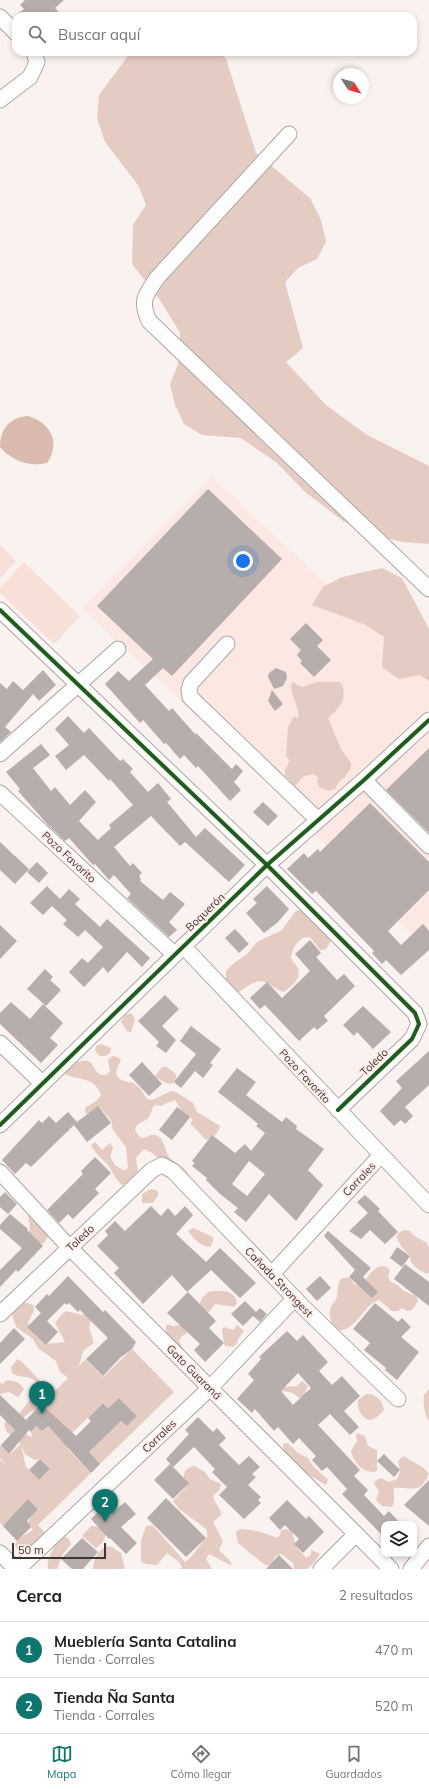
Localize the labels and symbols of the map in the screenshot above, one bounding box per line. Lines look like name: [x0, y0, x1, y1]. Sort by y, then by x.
north arrow: [333, 68, 369, 104]
your location: [233, 551, 253, 571]
street label: Pozo Favorito: [39, 828, 99, 886]
street label: Boquerón: [182, 890, 228, 934]
street label: Toledo: [357, 1045, 391, 1079]
street label: Pozo Favorito: [276, 1046, 334, 1106]
street label: Corrales: [340, 1159, 378, 1199]
street label: Toledo: [63, 1221, 97, 1255]
street label: Cañada Strongest: [242, 1244, 316, 1320]
street label: Gato Guaraná: [164, 1342, 224, 1402]
pin: 1: [29, 1381, 55, 1414]
street label: Corrales: [139, 1416, 179, 1456]
pin: 2: [92, 1489, 118, 1522]
scale bar: [12, 1541, 106, 1560]

